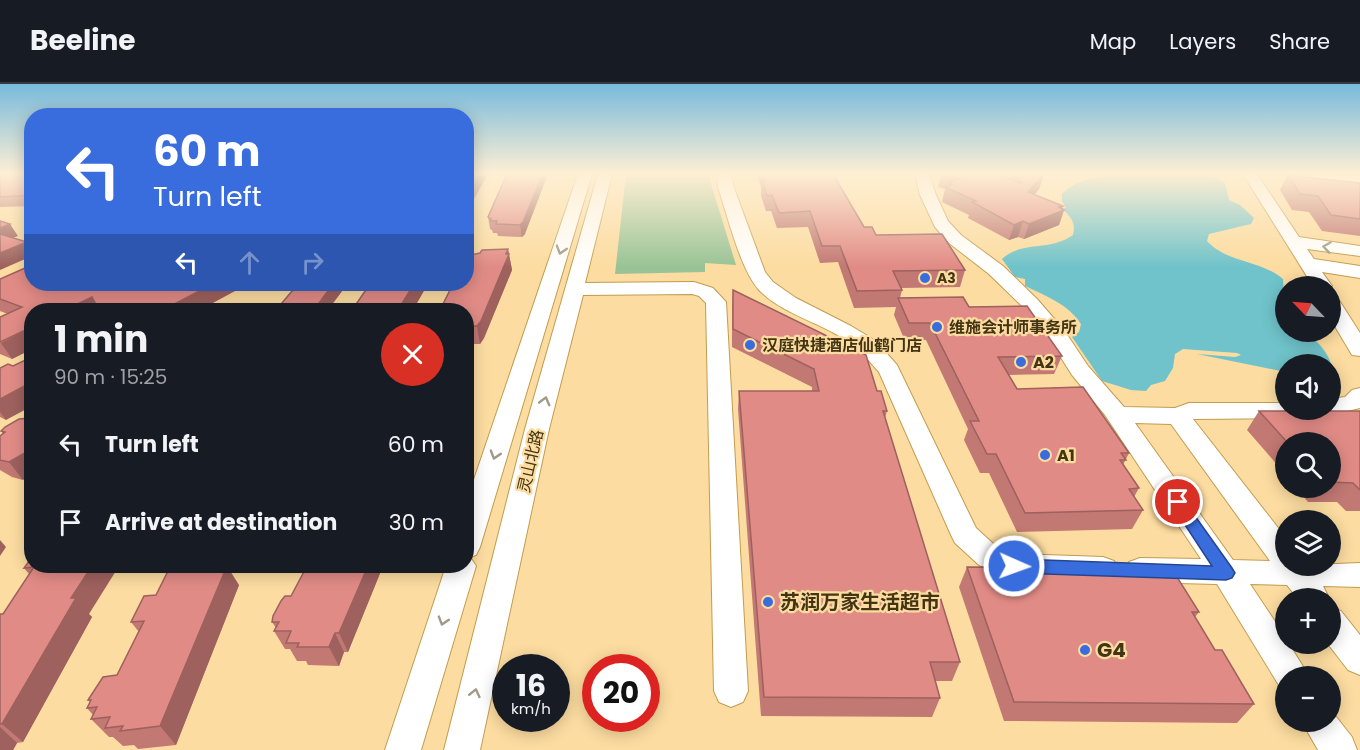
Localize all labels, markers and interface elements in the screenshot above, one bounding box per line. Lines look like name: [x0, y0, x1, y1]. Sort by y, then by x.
text: Beeline: [30, 21, 136, 60]
text: Map: [1090, 27, 1136, 56]
text: Layers: [1169, 27, 1236, 56]
text: Share: [1269, 27, 1330, 56]
text: 60 m: [153, 122, 261, 181]
icon: left: [54, 132, 132, 210]
text: Turn left: [153, 178, 262, 215]
one-way arrow: [1323, 241, 1332, 253]
one-way arrow: [556, 244, 568, 255]
icon: left: [170, 246, 203, 279]
icon: ahead: [233, 246, 266, 279]
icon: right: [296, 246, 329, 279]
place label: A3: [937, 268, 956, 288]
marker: A3: [918, 271, 932, 285]
north arrow: [1275, 276, 1341, 342]
map controls: [1275, 276, 1341, 732]
text: 1 min: [54, 314, 148, 365]
place label: 维施会计师事务所: [949, 316, 1077, 339]
marker: 维施会计师事务所: [930, 320, 944, 334]
button: close: [381, 323, 444, 386]
place label: 汉庭快捷酒店仙鹤门店: [762, 334, 922, 357]
marker: 汉庭快捷酒店仙鹤门店: [743, 338, 757, 352]
place label: A2: [1033, 351, 1054, 374]
button: sound: [1275, 354, 1341, 420]
marker: A2: [1014, 355, 1028, 369]
text: 90 m · 15:25: [54, 363, 167, 391]
one-way arrow: [537, 396, 550, 406]
street label: 灵山北路: [512, 427, 549, 495]
icon: left: [54, 428, 87, 461]
text: Turn left: [105, 429, 199, 460]
text: 60 m: [388, 429, 444, 460]
button: search: [1275, 432, 1341, 498]
place label: A1: [1057, 444, 1075, 467]
marker: A1: [1038, 448, 1052, 462]
one-way arrow: [490, 449, 502, 460]
pin: [1152, 476, 1203, 527]
icon: arrive: [1161, 485, 1194, 518]
icon: arrive: [54, 506, 87, 539]
text: Arrive at destination: [105, 507, 337, 538]
text: 30 m: [389, 507, 444, 538]
button: layers: [1275, 510, 1341, 576]
position arrow: [982, 534, 1046, 598]
place label: 苏润万家生活超市: [780, 588, 940, 616]
button: +: [1275, 588, 1341, 654]
marker: 苏润万家生活超市: [761, 595, 775, 609]
one-way arrow: [438, 615, 450, 626]
place label: G4: [1097, 636, 1126, 664]
marker: G4: [1078, 643, 1092, 657]
speed limit sign: 20: [582, 654, 660, 732]
text: 16: [516, 664, 546, 707]
button: −: [1275, 666, 1341, 732]
one-way arrow: [468, 688, 481, 698]
text: km/h: [511, 698, 551, 719]

